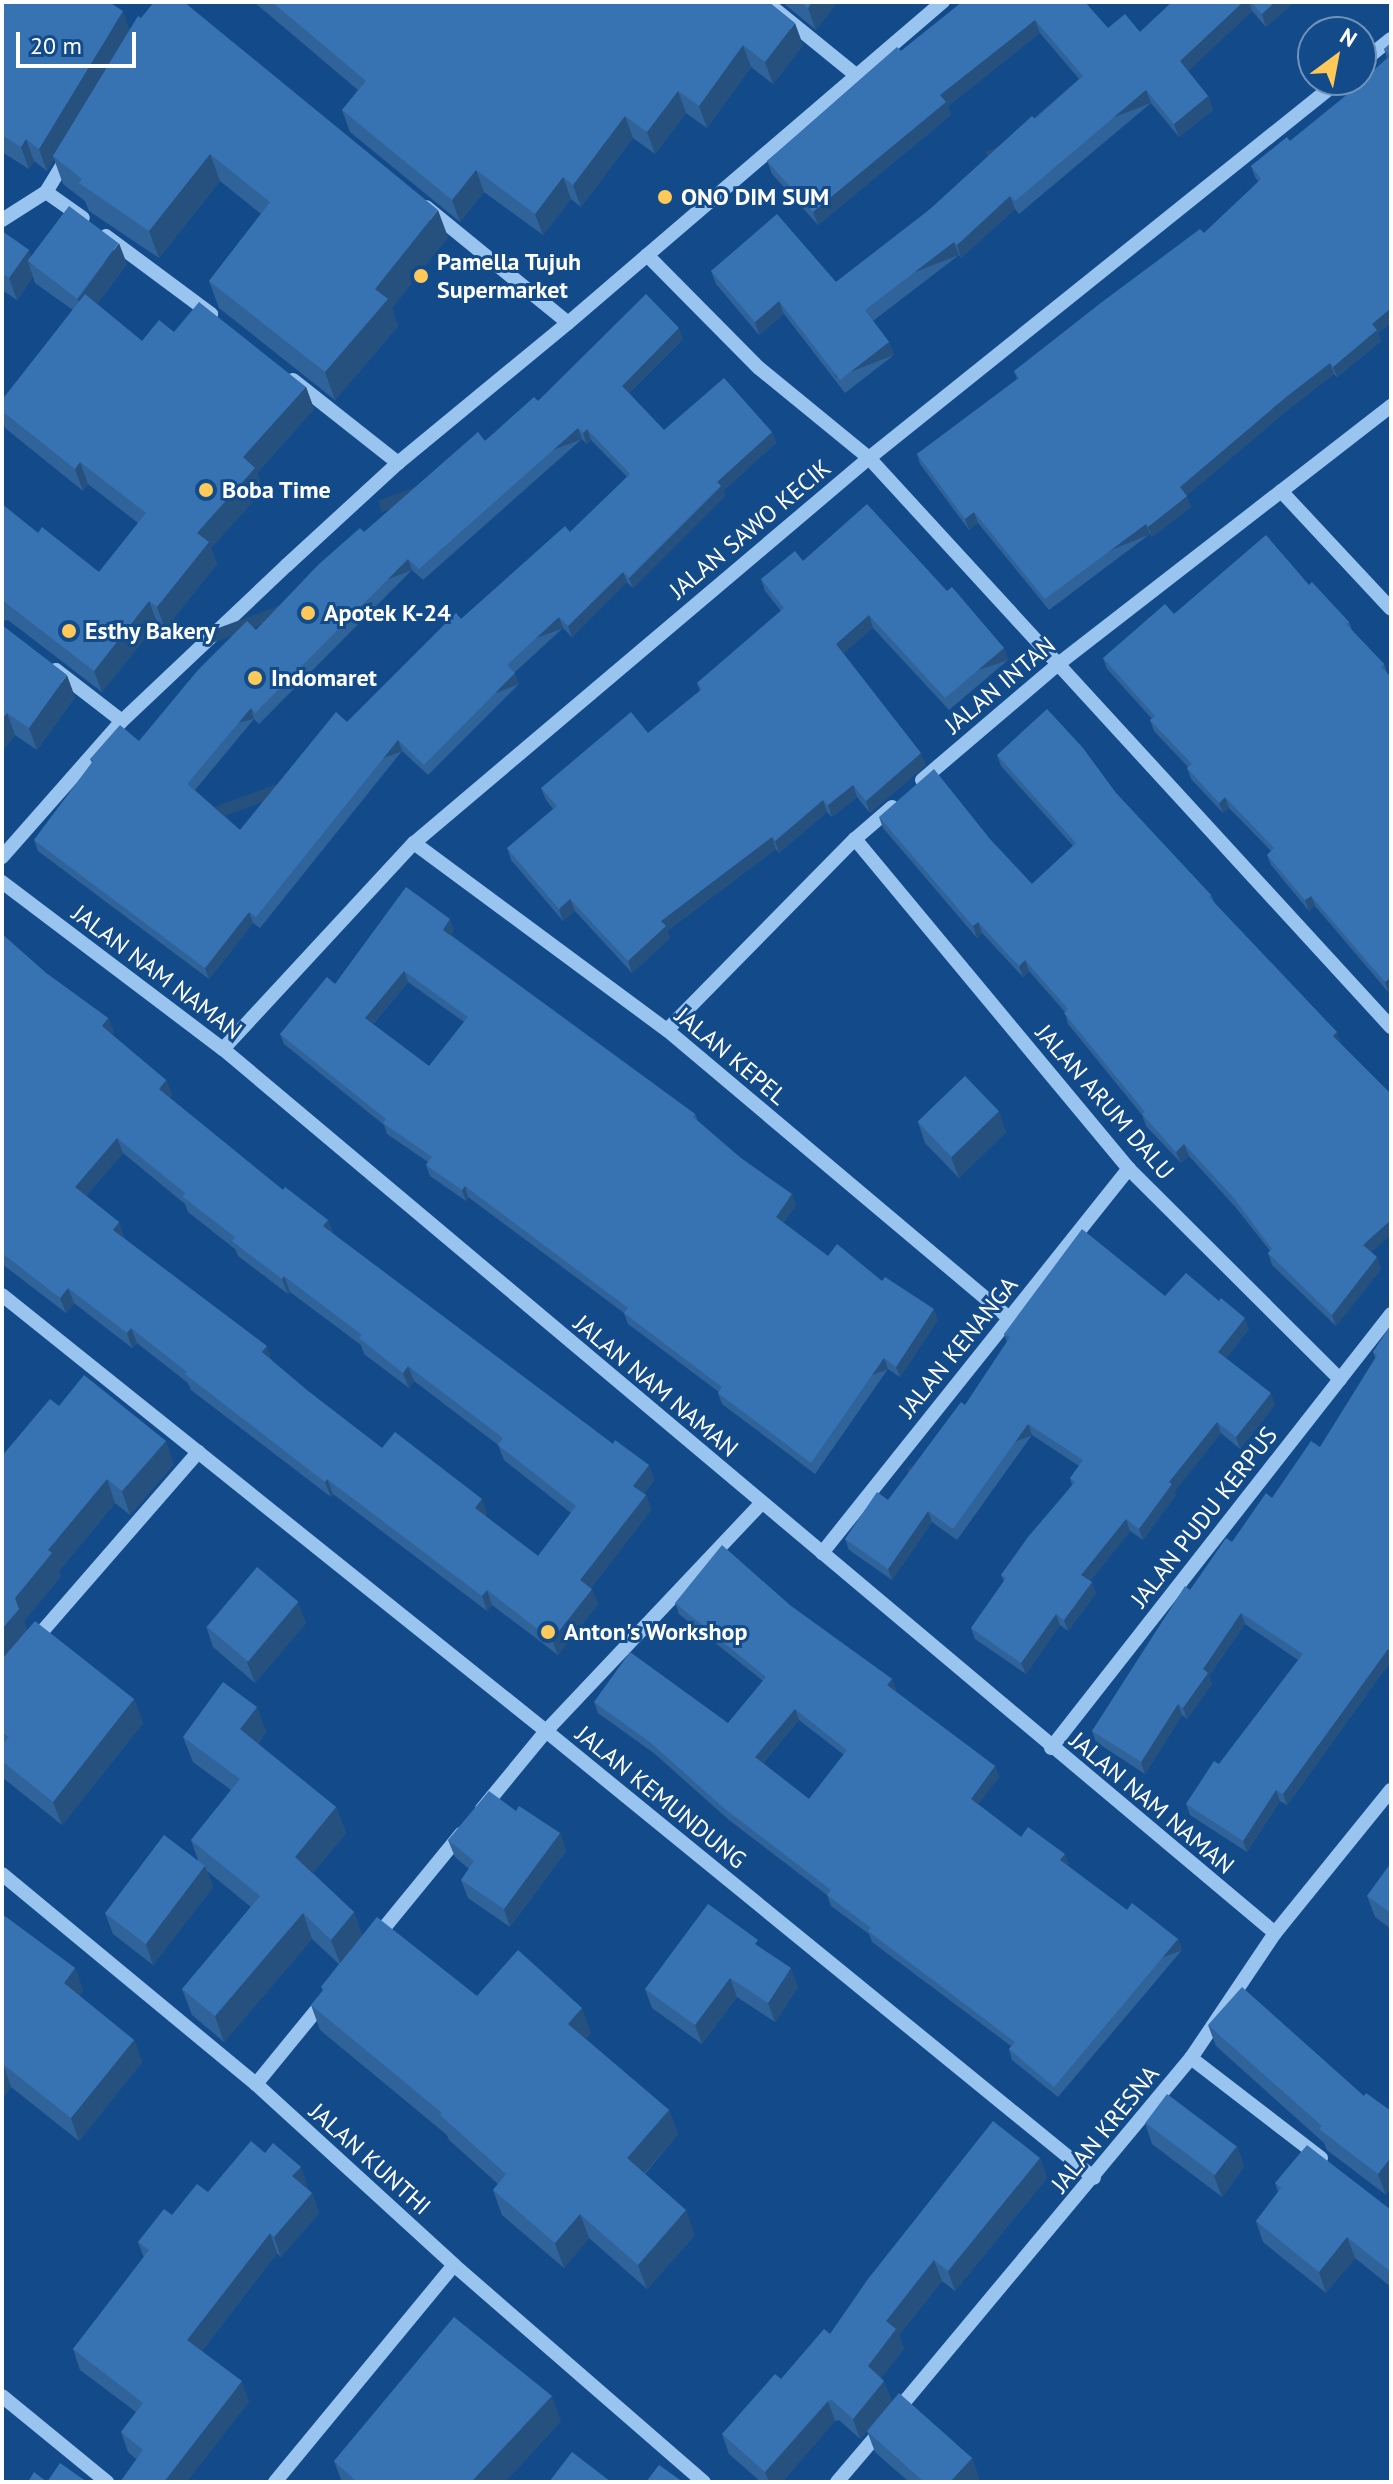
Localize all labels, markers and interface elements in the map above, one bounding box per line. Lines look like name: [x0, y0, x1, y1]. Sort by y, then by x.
scale bar: [20, 16, 140, 66]
north arrow: [1297, 16, 1377, 96]
text: N: [1335, 22, 1362, 53]
text: 20 m: [30, 30, 82, 61]
place label: ONO DIM SUM: [681, 183, 830, 211]
marker: ONO DIM SUM: [656, 188, 674, 206]
place label: Pamella Tujuh Supermarket: [437, 248, 582, 304]
marker: Pamella Tujuh Supermarket: [412, 267, 430, 285]
street label: JALAN SAWO KECIK: [664, 453, 836, 605]
place label: Boba Time: [222, 476, 332, 504]
marker: Boba Time: [197, 481, 215, 499]
place label: Apotek K-24: [324, 599, 451, 627]
marker: Apotek K-24: [299, 604, 317, 622]
place label: Esthy Bakery: [85, 617, 216, 645]
marker: Esthy Bakery: [60, 622, 78, 640]
street label: JALAN INTAN: [939, 631, 1061, 739]
place label: Indomaret: [271, 664, 377, 692]
marker: Indomaret: [246, 669, 264, 687]
street label: JALAN NAM NAMAN: [66, 899, 248, 1045]
street label: JALAN KEPEL: [670, 1001, 792, 1111]
street label: JALAN ARUM DALU: [1030, 1018, 1180, 1186]
street label: JALAN KENANGA: [892, 1271, 1024, 1423]
street label: JALAN NAM NAMAN: [568, 1309, 744, 1463]
street label: JALAN PUDU KERPUS: [1125, 1421, 1283, 1613]
place label: Anton's Workshop: [564, 1618, 748, 1646]
marker: Anton's Workshop: [539, 1623, 557, 1641]
street label: JALAN KEMUNDUNG: [570, 1720, 752, 1874]
street label: JALAN NAM NAMAN: [1064, 1726, 1240, 1880]
street label: JALAN KRESNA: [1045, 2060, 1165, 2198]
street label: JALAN KUNTHI: [303, 2097, 437, 2221]

